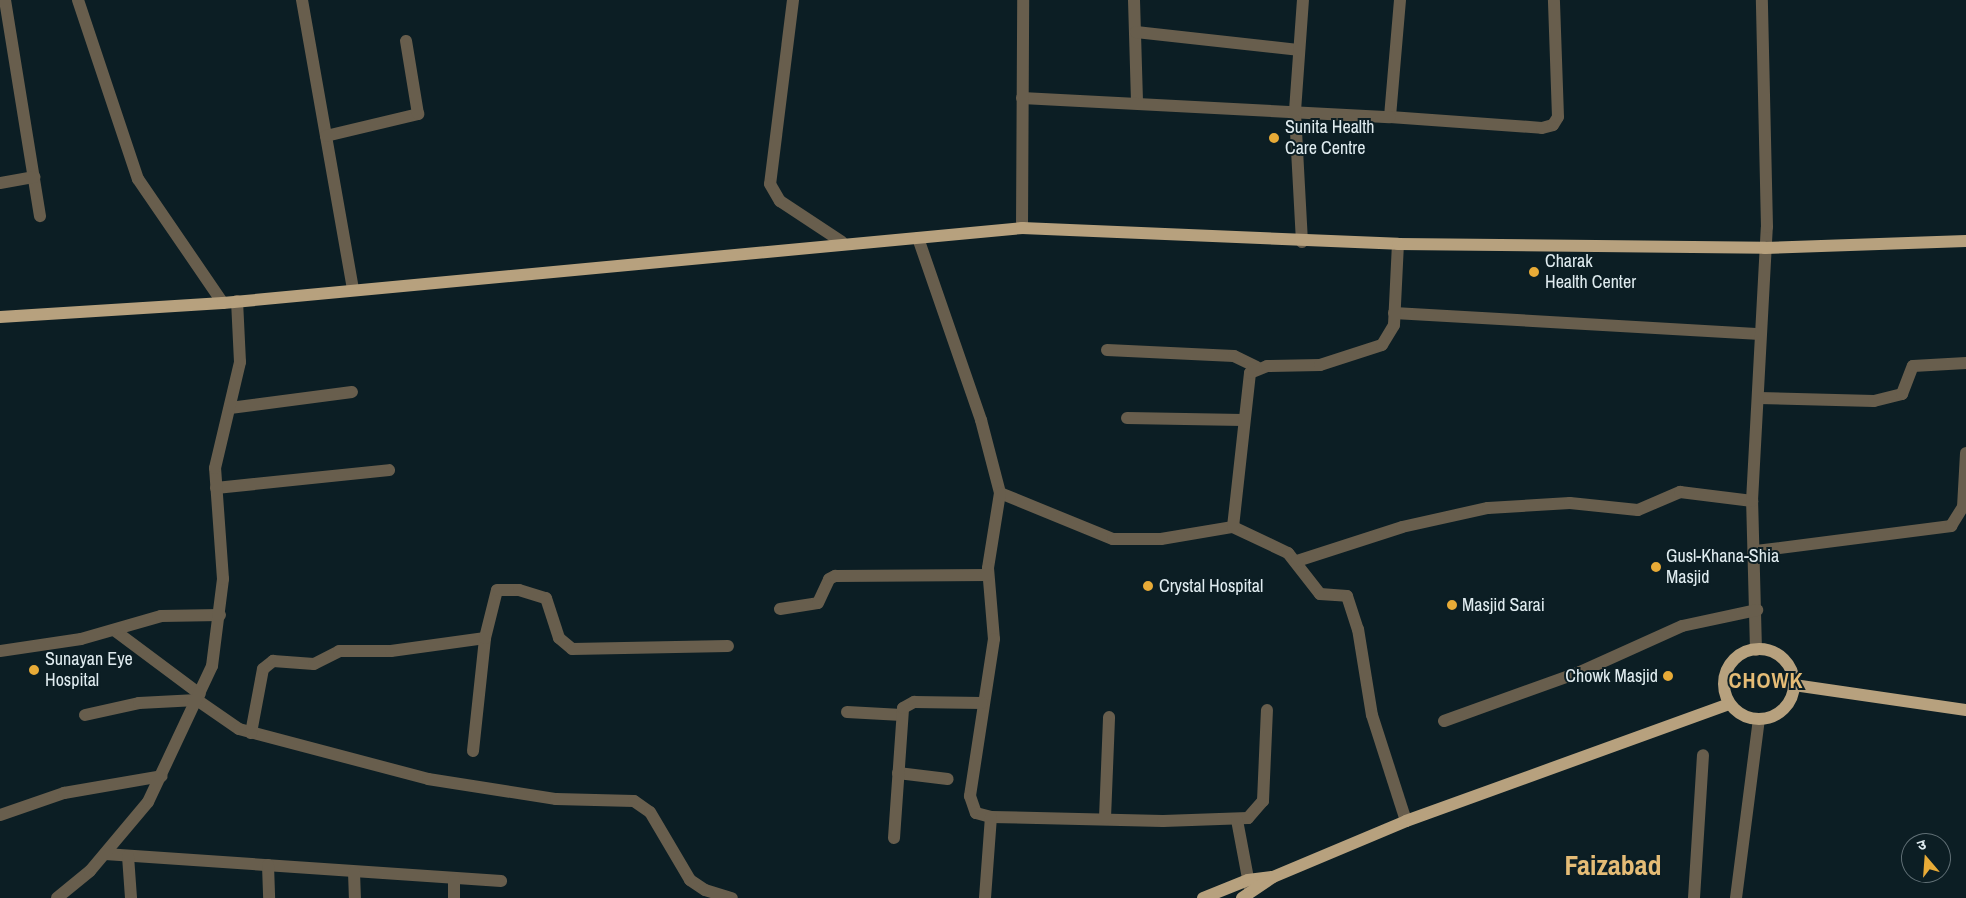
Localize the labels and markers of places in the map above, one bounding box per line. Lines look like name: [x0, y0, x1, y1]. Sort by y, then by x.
place label: Sunita Health Care Centre: [1285, 117, 1374, 160]
marker: Sunita Health Care Centre: [1267, 131, 1281, 145]
place label: Charak Health Center: [1545, 251, 1636, 294]
marker: Charak Health Center: [1527, 265, 1541, 279]
place label: Gusl-Khana-Shia Masjid: [1666, 546, 1779, 588]
marker: Gusl-Khana-Shia Masjid: [1650, 561, 1662, 573]
place label: Crystal Hospital: [1159, 575, 1263, 597]
marker: Crystal Hospital: [1141, 579, 1155, 593]
place label: Masjid Sarai: [1462, 594, 1545, 616]
marker: Masjid Sarai: [1446, 599, 1458, 611]
place label: Sunayan Eye Hospital: [45, 649, 133, 692]
marker: Sunayan Eye Hospital: [27, 663, 41, 677]
place label: Chowk Masjid: [1565, 665, 1658, 687]
marker: Chowk Masjid: [1662, 670, 1674, 682]

